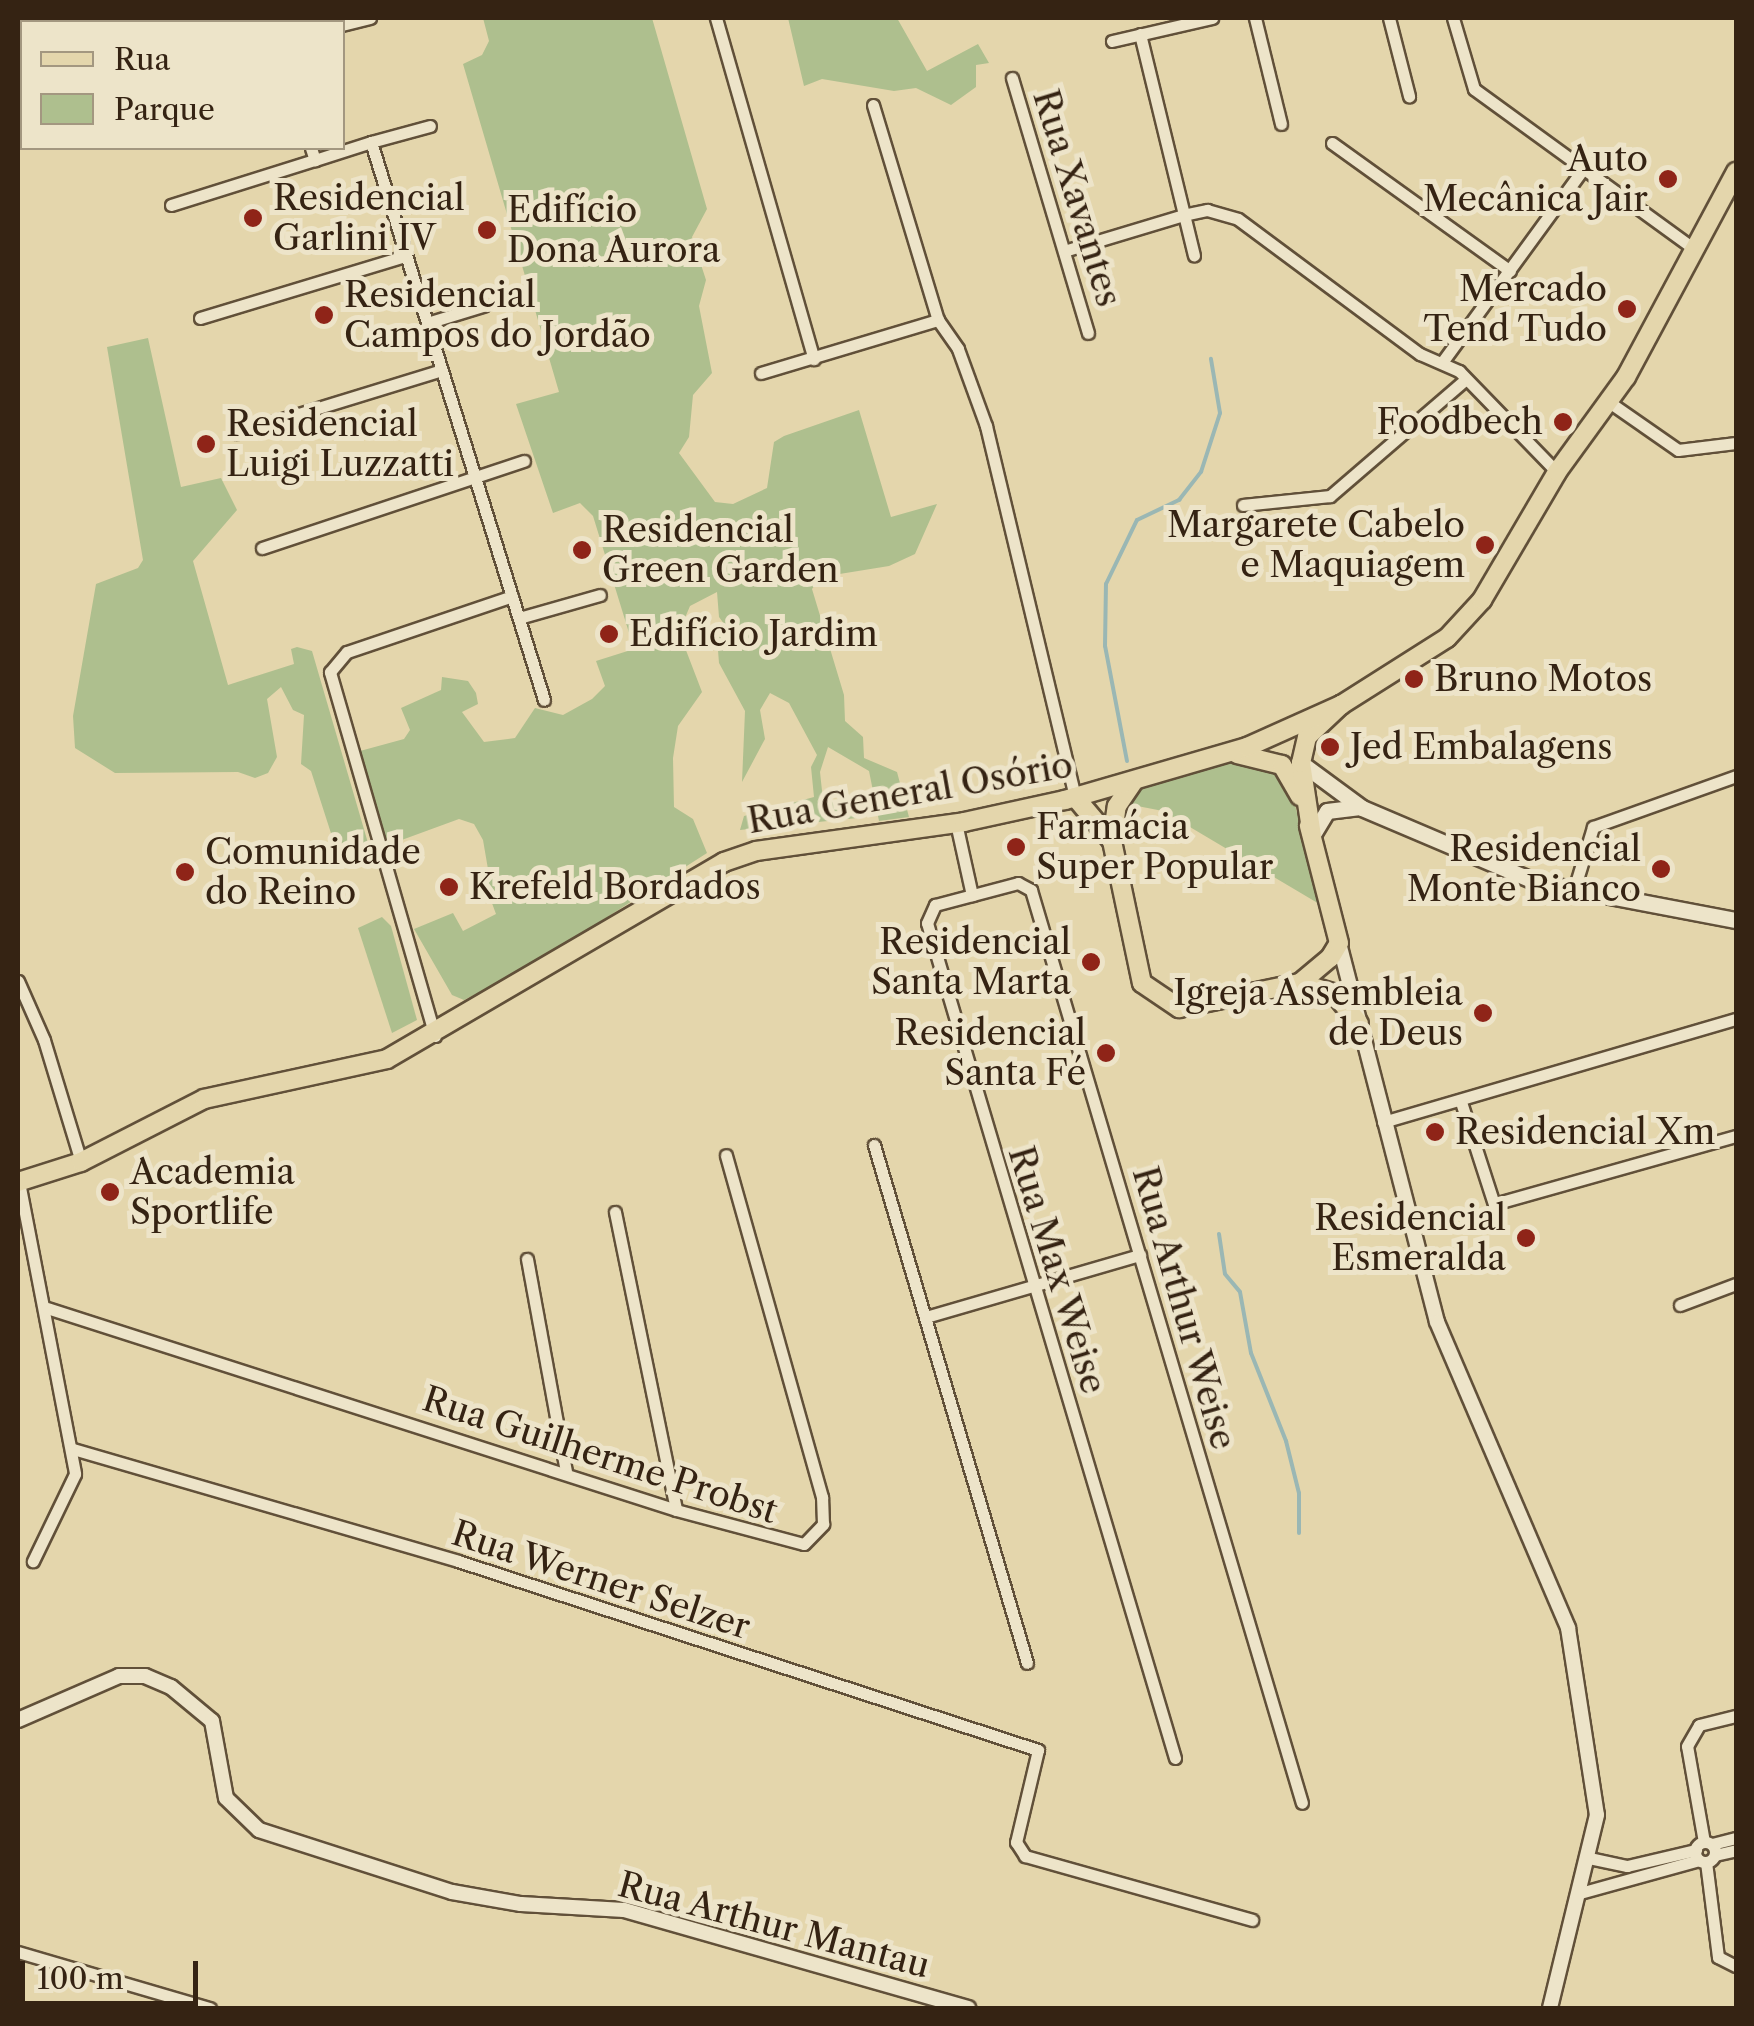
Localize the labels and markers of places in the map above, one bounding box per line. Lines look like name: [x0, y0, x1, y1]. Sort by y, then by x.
place label: Auto Mecânica Jair: [1423, 138, 1648, 220]
marker: Auto Mecânica Jair: [1657, 168, 1679, 190]
place label: Residencial Garlini IV: [273, 177, 465, 259]
place label: Edifício Dona Aurora: [507, 189, 722, 271]
marker: Residencial Garlini IV: [242, 207, 264, 229]
marker: Edifício Dona Aurora: [476, 219, 498, 241]
place label: Mercado Tend Tudo: [1423, 268, 1607, 350]
place label: Residencial Campos do Jordão: [344, 274, 651, 356]
marker: Mercado Tend Tudo: [1616, 298, 1638, 320]
marker: Residencial Campos do Jordão: [313, 304, 335, 326]
place label: Foodbech: [1376, 401, 1543, 443]
place label: Residencial Luigi Luzzatti: [226, 403, 454, 485]
marker: Foodbech: [1552, 411, 1574, 433]
marker: Residencial Luigi Luzzatti: [195, 433, 217, 455]
place label: Margarete Cabelo e Maquiagem: [1167, 504, 1465, 586]
place label: Residencial Green Garden: [602, 509, 839, 591]
marker: Margarete Cabelo e Maquiagem: [1474, 534, 1496, 556]
marker: Residencial Green Garden: [571, 539, 593, 561]
place label: Edifício Jardim: [629, 613, 878, 655]
marker: Edifício Jardim: [598, 623, 620, 645]
place label: Bruno Motos: [1434, 658, 1652, 700]
marker: Bruno Motos: [1403, 668, 1425, 690]
place label: Jed Embalagens: [1350, 726, 1612, 768]
marker: Jed Embalagens: [1319, 736, 1341, 758]
place label: Farmácia Super Popular: [1036, 806, 1274, 888]
place label: Residencial Monte Bianco: [1407, 828, 1641, 910]
place label: Comunidade do Reino: [205, 831, 421, 913]
marker: Farmácia Super Popular: [1005, 836, 1027, 858]
marker: Residencial Monte Bianco: [1650, 858, 1672, 880]
marker: Comunidade do Reino: [174, 861, 196, 883]
place label: Krefeld Bordados: [469, 866, 761, 908]
marker: Krefeld Bordados: [438, 876, 460, 898]
place label: Residencial Santa Marta: [871, 921, 1071, 1003]
marker: Residencial Santa Marta: [1080, 951, 1102, 973]
place label: Igreja Assembleia de Deus: [1171, 972, 1463, 1054]
marker: Igreja Assembleia de Deus: [1472, 1002, 1494, 1024]
place label: Residencial Santa Fé: [894, 1012, 1086, 1094]
marker: Residencial Santa Fé: [1095, 1042, 1117, 1064]
place label: Residencial Xm: [1455, 1111, 1716, 1153]
marker: Residencial Xm: [1424, 1121, 1446, 1143]
place label: Academia Sportlife: [130, 1151, 295, 1233]
marker: Academia Sportlife: [99, 1181, 121, 1203]
place label: Residencial Esmeralda: [1314, 1197, 1506, 1279]
marker: Residencial Esmeralda: [1515, 1227, 1537, 1249]

